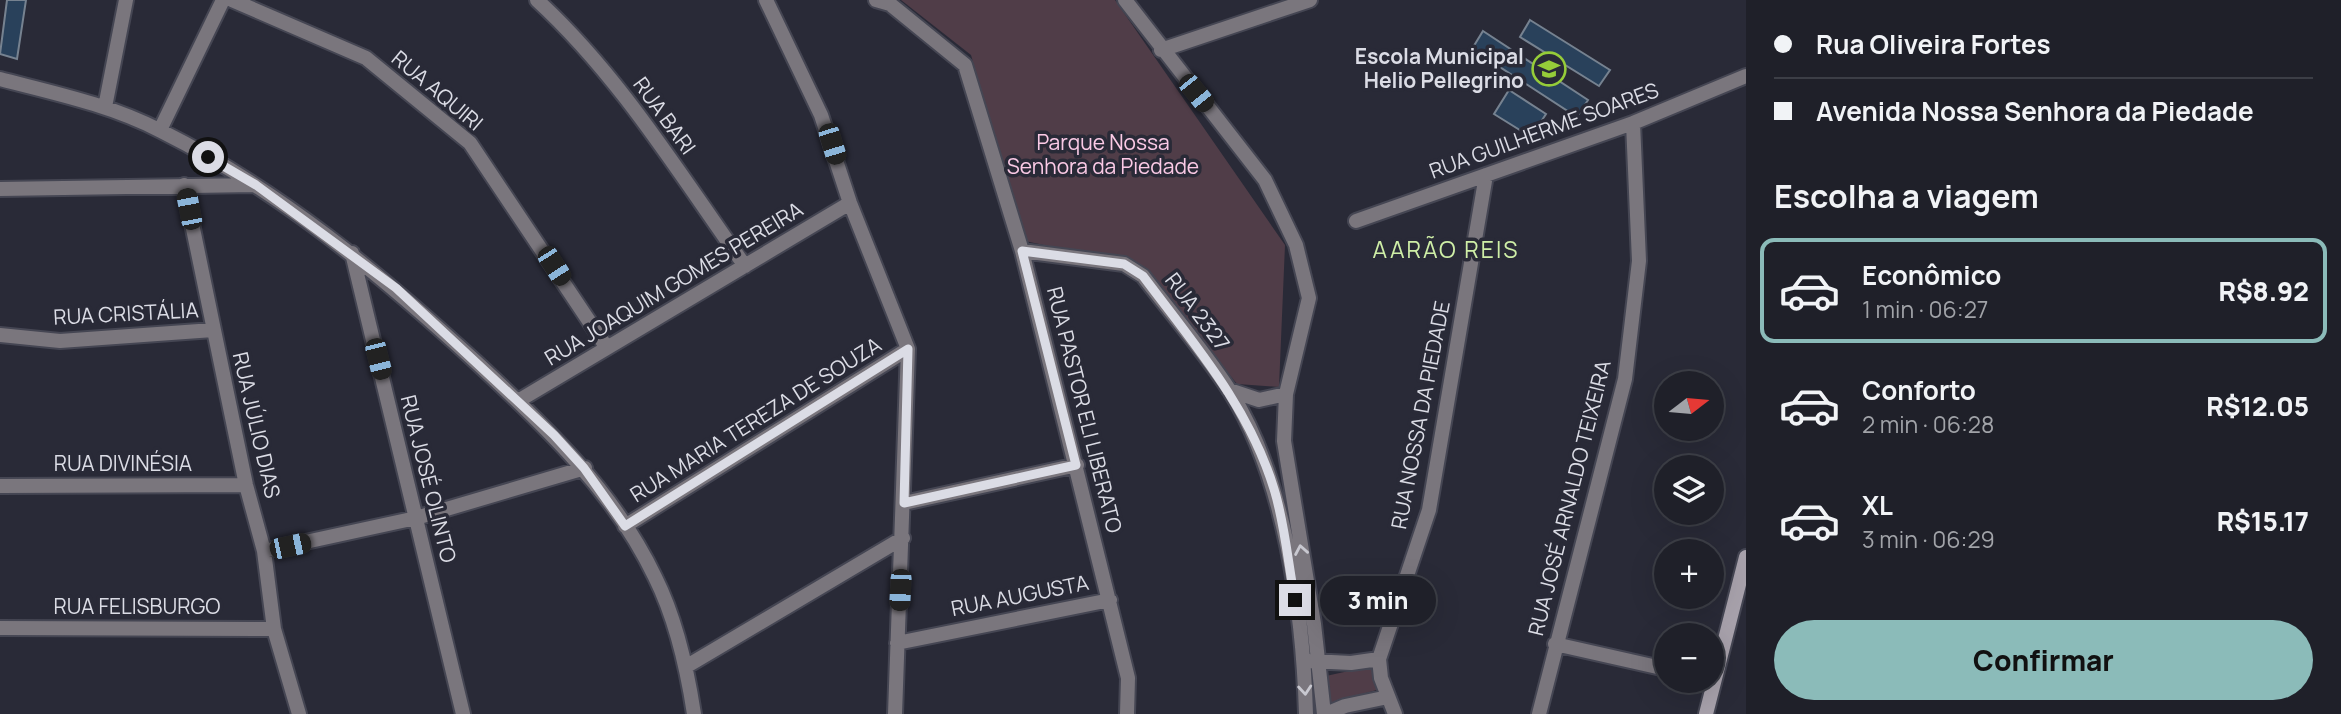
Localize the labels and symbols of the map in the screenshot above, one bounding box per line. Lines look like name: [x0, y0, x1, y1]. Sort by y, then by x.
place label: Escola Municipal Helio Pellegrino: [1355, 42, 1524, 94]
street label: RUA AQUIRI: [386, 44, 489, 137]
school or university icon: Escola Municipal Helio Pellegrino: [1530, 50, 1568, 88]
car: [1175, 70, 1218, 116]
street label: RUA BARI: [627, 71, 702, 160]
street label: RUA GUILHERME SOARES: [1425, 75, 1662, 185]
car: [816, 121, 849, 167]
park label: Parque Nossa Senhora da Piedade: [1007, 128, 1199, 180]
route start: [192, 141, 224, 173]
car: [175, 186, 204, 232]
street label: RUA JOAQUIM GOMES PEREIRA: [539, 195, 808, 371]
district label: AARÃO REIS: [1373, 233, 1520, 265]
car: [534, 243, 575, 289]
street label: RUA 2327: [1159, 267, 1236, 356]
street label: RUA PASTOR ELI LIBERATO: [1041, 284, 1129, 536]
street label: RUA CRISTÁLIA: [53, 295, 199, 331]
street label: RUA NOSSA DA PIEDADE: [1384, 298, 1456, 531]
street label: RUA MARIA TEREZA DE SOUZA: [625, 330, 886, 508]
car: [363, 336, 394, 382]
street label: RUA JÚLIO DIAS: [227, 349, 287, 501]
street label: RUA JOSÉ ARNALDO TEIXEIRA: [1521, 357, 1617, 638]
north arrow: [1654, 371, 1724, 441]
street label: RUA JOSÉ OLINTO: [395, 392, 463, 565]
street label: RUA DIVINÉSIA: [54, 449, 192, 477]
car: [268, 531, 313, 561]
one-way arrow: [1294, 544, 1309, 555]
car: [889, 568, 912, 612]
street label: RUA AUGUSTA: [949, 568, 1091, 622]
callout: 3 min: [1320, 576, 1435, 624]
route end: [1279, 584, 1311, 616]
street label: RUA FELISBURGO: [54, 592, 220, 620]
one-way arrow: [1297, 685, 1312, 696]

